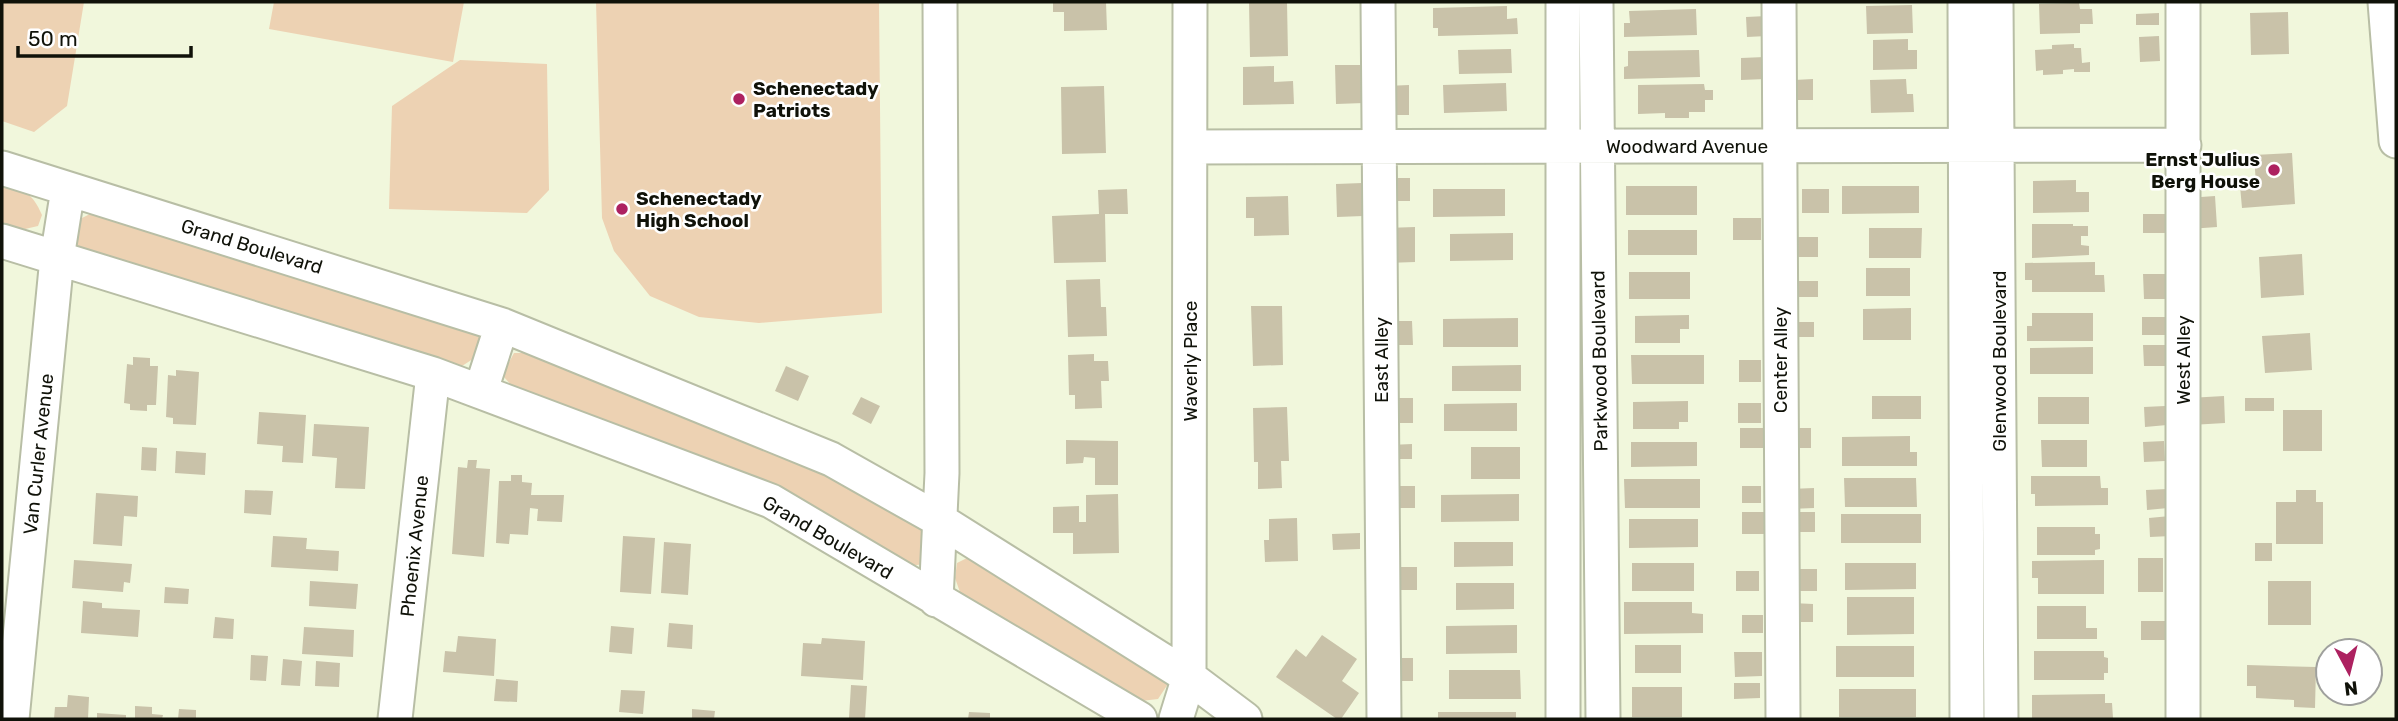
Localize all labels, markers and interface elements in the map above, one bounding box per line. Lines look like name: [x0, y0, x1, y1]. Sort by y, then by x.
scale bar: [18, 14, 191, 58]
text: 50 m: [28, 26, 78, 51]
place label: Schenectady Patriots: [753, 77, 879, 122]
marker: Schenectady Patriots: [731, 91, 747, 107]
street label: Woodward Avenue: [1606, 135, 1768, 158]
place label: Ernst Julius Berg House: [2145, 148, 2260, 193]
marker: Ernst Julius Berg House: [2266, 162, 2282, 178]
place label: Schenectady High School: [636, 187, 762, 232]
marker: Schenectady High School: [614, 201, 630, 217]
street label: Grand Boulevard: [178, 214, 325, 279]
street label: Parkwood Boulevard: [1586, 270, 1613, 452]
street label: Glenwood Boulevard: [1988, 270, 2011, 452]
street label: Waverly Place: [1179, 301, 1202, 421]
street label: Center Alley: [1769, 307, 1792, 413]
street label: West Alley: [2172, 315, 2195, 405]
street label: East Alley: [1370, 317, 1393, 403]
street label: Van Curler Avenue: [19, 372, 58, 536]
street label: Phoenix Avenue: [396, 474, 433, 618]
street label: Grand Boulevard: [758, 491, 897, 584]
north arrow: [2314, 637, 2384, 707]
text: N: [2343, 676, 2359, 701]

